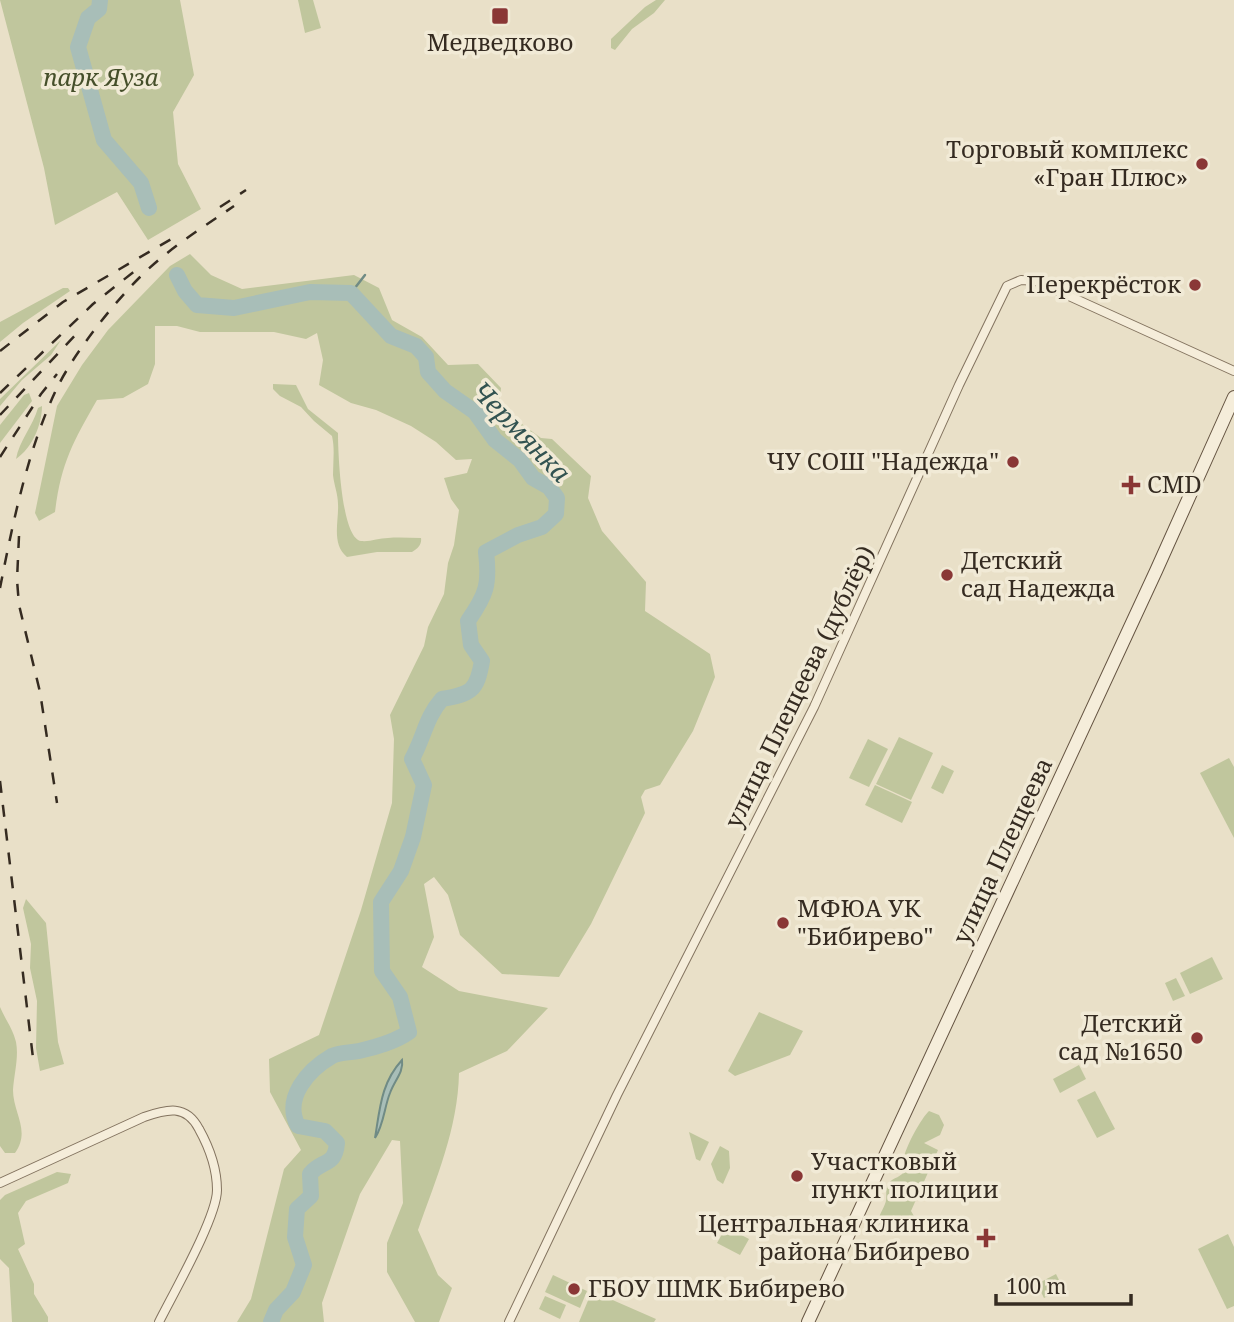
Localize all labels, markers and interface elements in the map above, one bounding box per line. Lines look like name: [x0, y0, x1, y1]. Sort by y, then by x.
marker: Медведково: [490, 6, 510, 26]
place label: Медведково: [427, 25, 573, 58]
park label: парк Яуза: [43, 60, 159, 93]
place label: Торговый комплекс «Гран Плюс»: [946, 132, 1188, 193]
marker: Торговый комплекс «Гран Плюс»: [1194, 156, 1210, 172]
place label: Перекрёсток: [1026, 267, 1182, 300]
marker: Перекрёсток: [1187, 277, 1203, 293]
water label: Чермянка: [464, 373, 579, 490]
place label: ЧУ СОШ "Надежда": [767, 444, 999, 477]
marker: ЧУ СОШ "Надежда": [1005, 454, 1021, 470]
place label: CMD: [1147, 467, 1202, 500]
marker: CMD: [1121, 475, 1141, 495]
street label: улица Плещеева (дублёр): [716, 540, 881, 833]
place label: Детский сад Надежда: [961, 543, 1116, 604]
marker: Детский сад Надежда: [939, 567, 955, 583]
street label: улица Плещеева: [944, 752, 1059, 949]
place label: МФЮА УК "Бибирево": [797, 891, 933, 952]
marker: МФЮА УК "Бибирево": [775, 915, 791, 931]
place label: Детский сад №1650: [1058, 1006, 1183, 1067]
marker: Детский сад №1650: [1189, 1030, 1205, 1046]
place label: Участковый пункт полиции: [811, 1144, 999, 1205]
marker: Участковый пункт полиции: [789, 1168, 805, 1184]
place label: Центральная клиника района Бибирево: [698, 1206, 970, 1267]
marker: Центральная клиника района Бибирево: [976, 1228, 996, 1248]
scale bar: [996, 1262, 1131, 1306]
place label: ГБОУ ШМК Бибирево: [588, 1271, 845, 1304]
text: 100 m: [1006, 1272, 1067, 1300]
marker: ГБОУ ШМК Бибирево: [566, 1281, 582, 1297]

